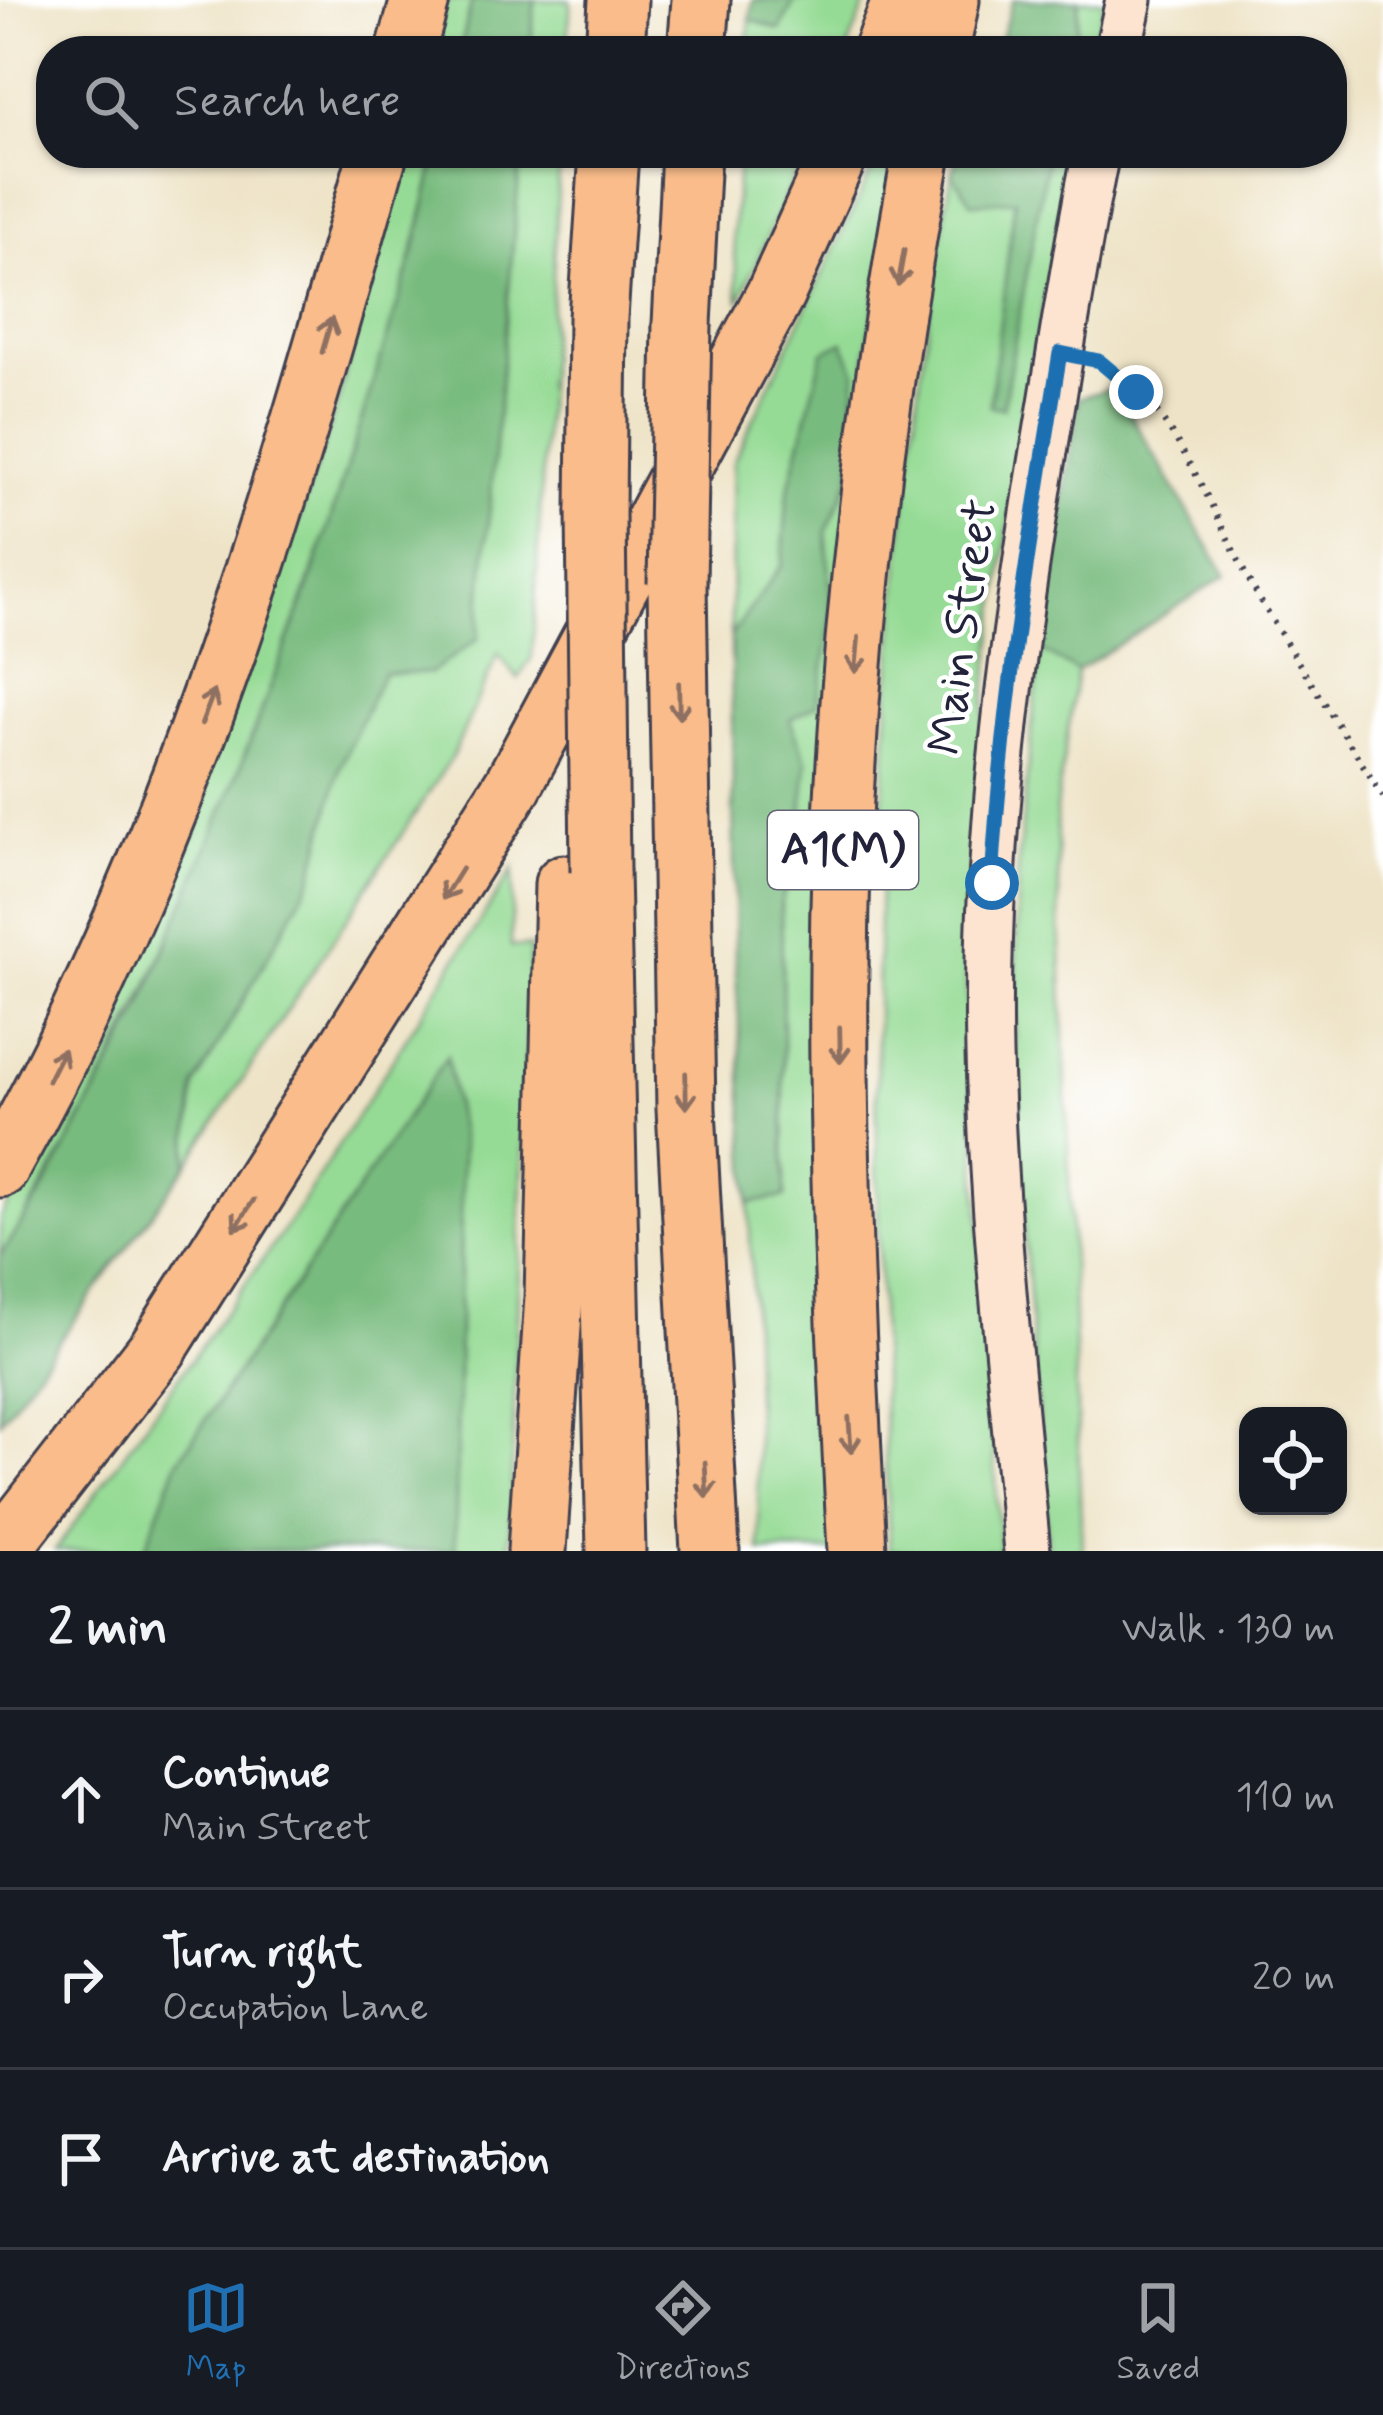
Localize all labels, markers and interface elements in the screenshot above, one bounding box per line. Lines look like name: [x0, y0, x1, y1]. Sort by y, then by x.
search box: [36, 36, 1347, 168]
icon: search: [78, 69, 144, 135]
text: Search here: [174, 73, 401, 132]
one-way arrow: [888, 248, 911, 287]
one-way arrow: [317, 317, 339, 355]
route end: [1109, 365, 1163, 419]
street label: Main Street: [915, 495, 1013, 759]
one-way arrow: [845, 635, 868, 674]
one-way arrow: [668, 681, 690, 720]
one-way arrow: [198, 689, 220, 726]
road number: A1(M): [768, 811, 918, 889]
route start: [965, 856, 1019, 910]
one-way arrow: [439, 866, 464, 900]
one-way arrow: [828, 1025, 851, 1064]
one-way arrow: [45, 1048, 68, 1084]
one-way arrow: [674, 1071, 697, 1110]
one-way arrow: [232, 1197, 257, 1231]
map controls: [1239, 1407, 1347, 1515]
button: locate: [1239, 1407, 1347, 1515]
one-way arrow: [839, 1415, 862, 1454]
one-way arrow: [695, 1460, 718, 1499]
text: 2 min: [48, 1596, 168, 1662]
text: Walk · 130 m: [1122, 1604, 1335, 1655]
text: Continue: [162, 1744, 330, 1803]
icon: ahead: [48, 1766, 114, 1832]
text: 110 m: [1236, 1773, 1335, 1824]
text: Main Street: [162, 1803, 371, 1854]
text: Turn right: [162, 1924, 362, 1983]
icon: right: [48, 1946, 114, 2012]
text: 20 m: [1252, 1953, 1335, 2004]
text: Occupation Lane: [162, 1983, 428, 2034]
icon: arrive: [48, 2126, 114, 2192]
text: Arrive at destination: [162, 2129, 550, 2188]
tab: Map: [183, 2275, 249, 2391]
tab: Directions: [615, 2275, 751, 2391]
tab: Saved: [1117, 2275, 1200, 2391]

